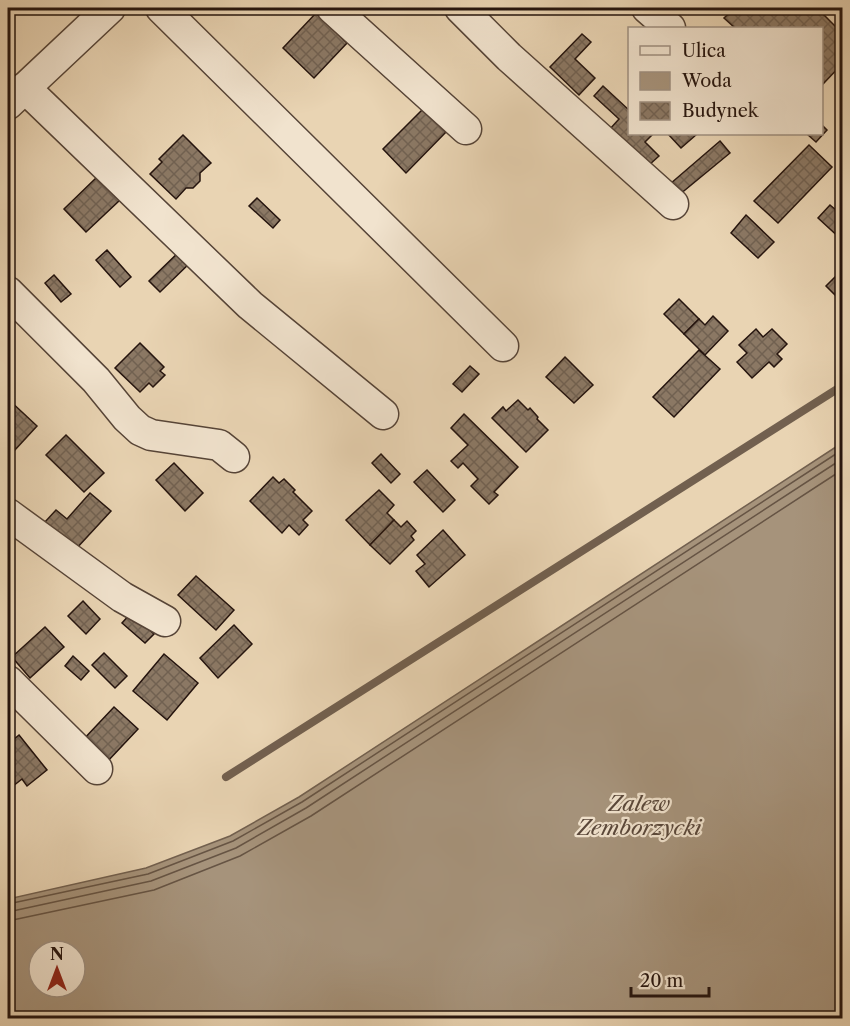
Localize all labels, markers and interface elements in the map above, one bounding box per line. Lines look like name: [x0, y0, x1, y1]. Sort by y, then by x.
legend: [628, 27, 823, 135]
text: Ulica: [682, 40, 726, 62]
text: Woda: [681, 70, 732, 92]
text: Budynek: [682, 100, 760, 122]
water label: Zalew Zemborzycki: [576, 791, 703, 840]
north arrow: [27, 939, 87, 999]
text: N: [50, 944, 64, 964]
scale bar: [631, 960, 709, 998]
text: 20 m: [640, 970, 684, 992]

